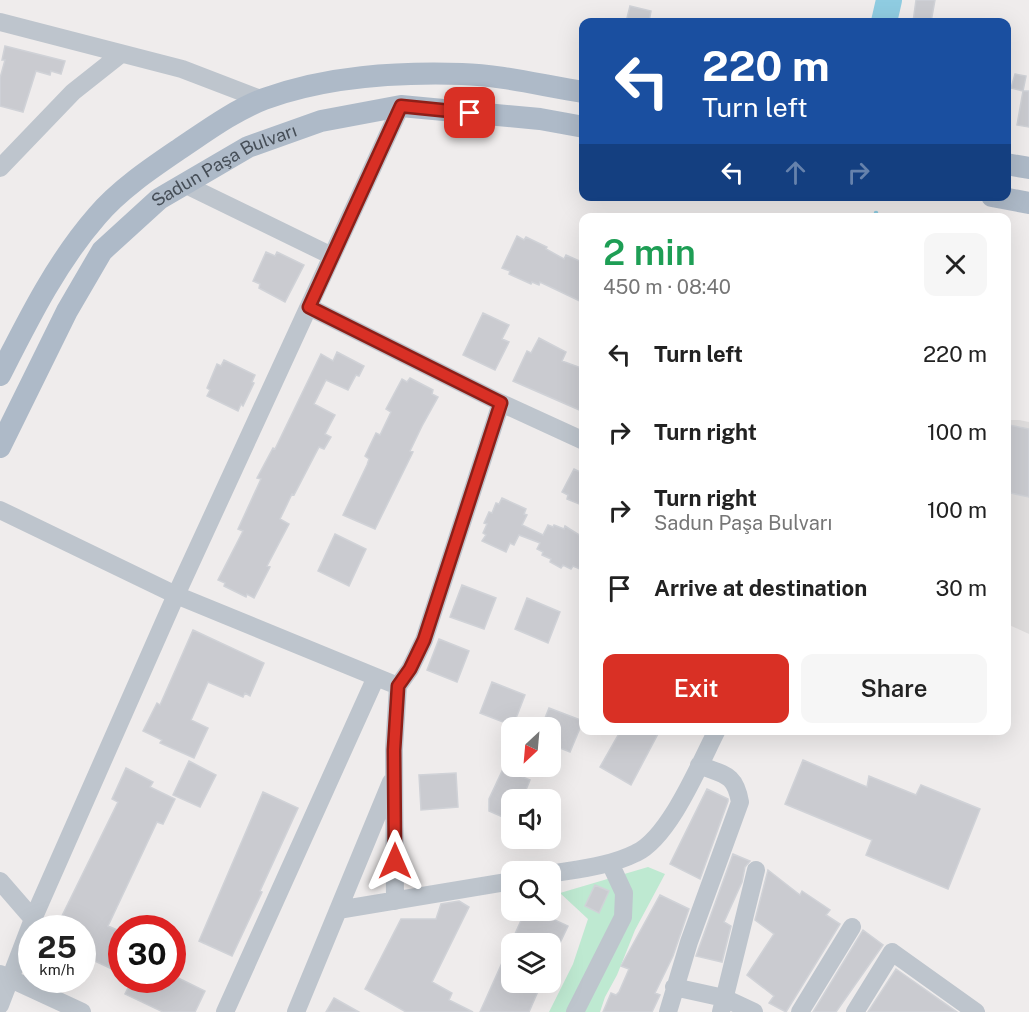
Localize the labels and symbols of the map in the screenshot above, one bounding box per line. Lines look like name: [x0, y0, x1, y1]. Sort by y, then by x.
pin: [444, 87, 495, 138]
street label: Sadun Paşa Bulvarı: [147, 120, 299, 211]
north arrow: [501, 717, 561, 777]
position arrow: [363, 829, 427, 893]
speed limit sign: 30: [108, 915, 186, 993]

